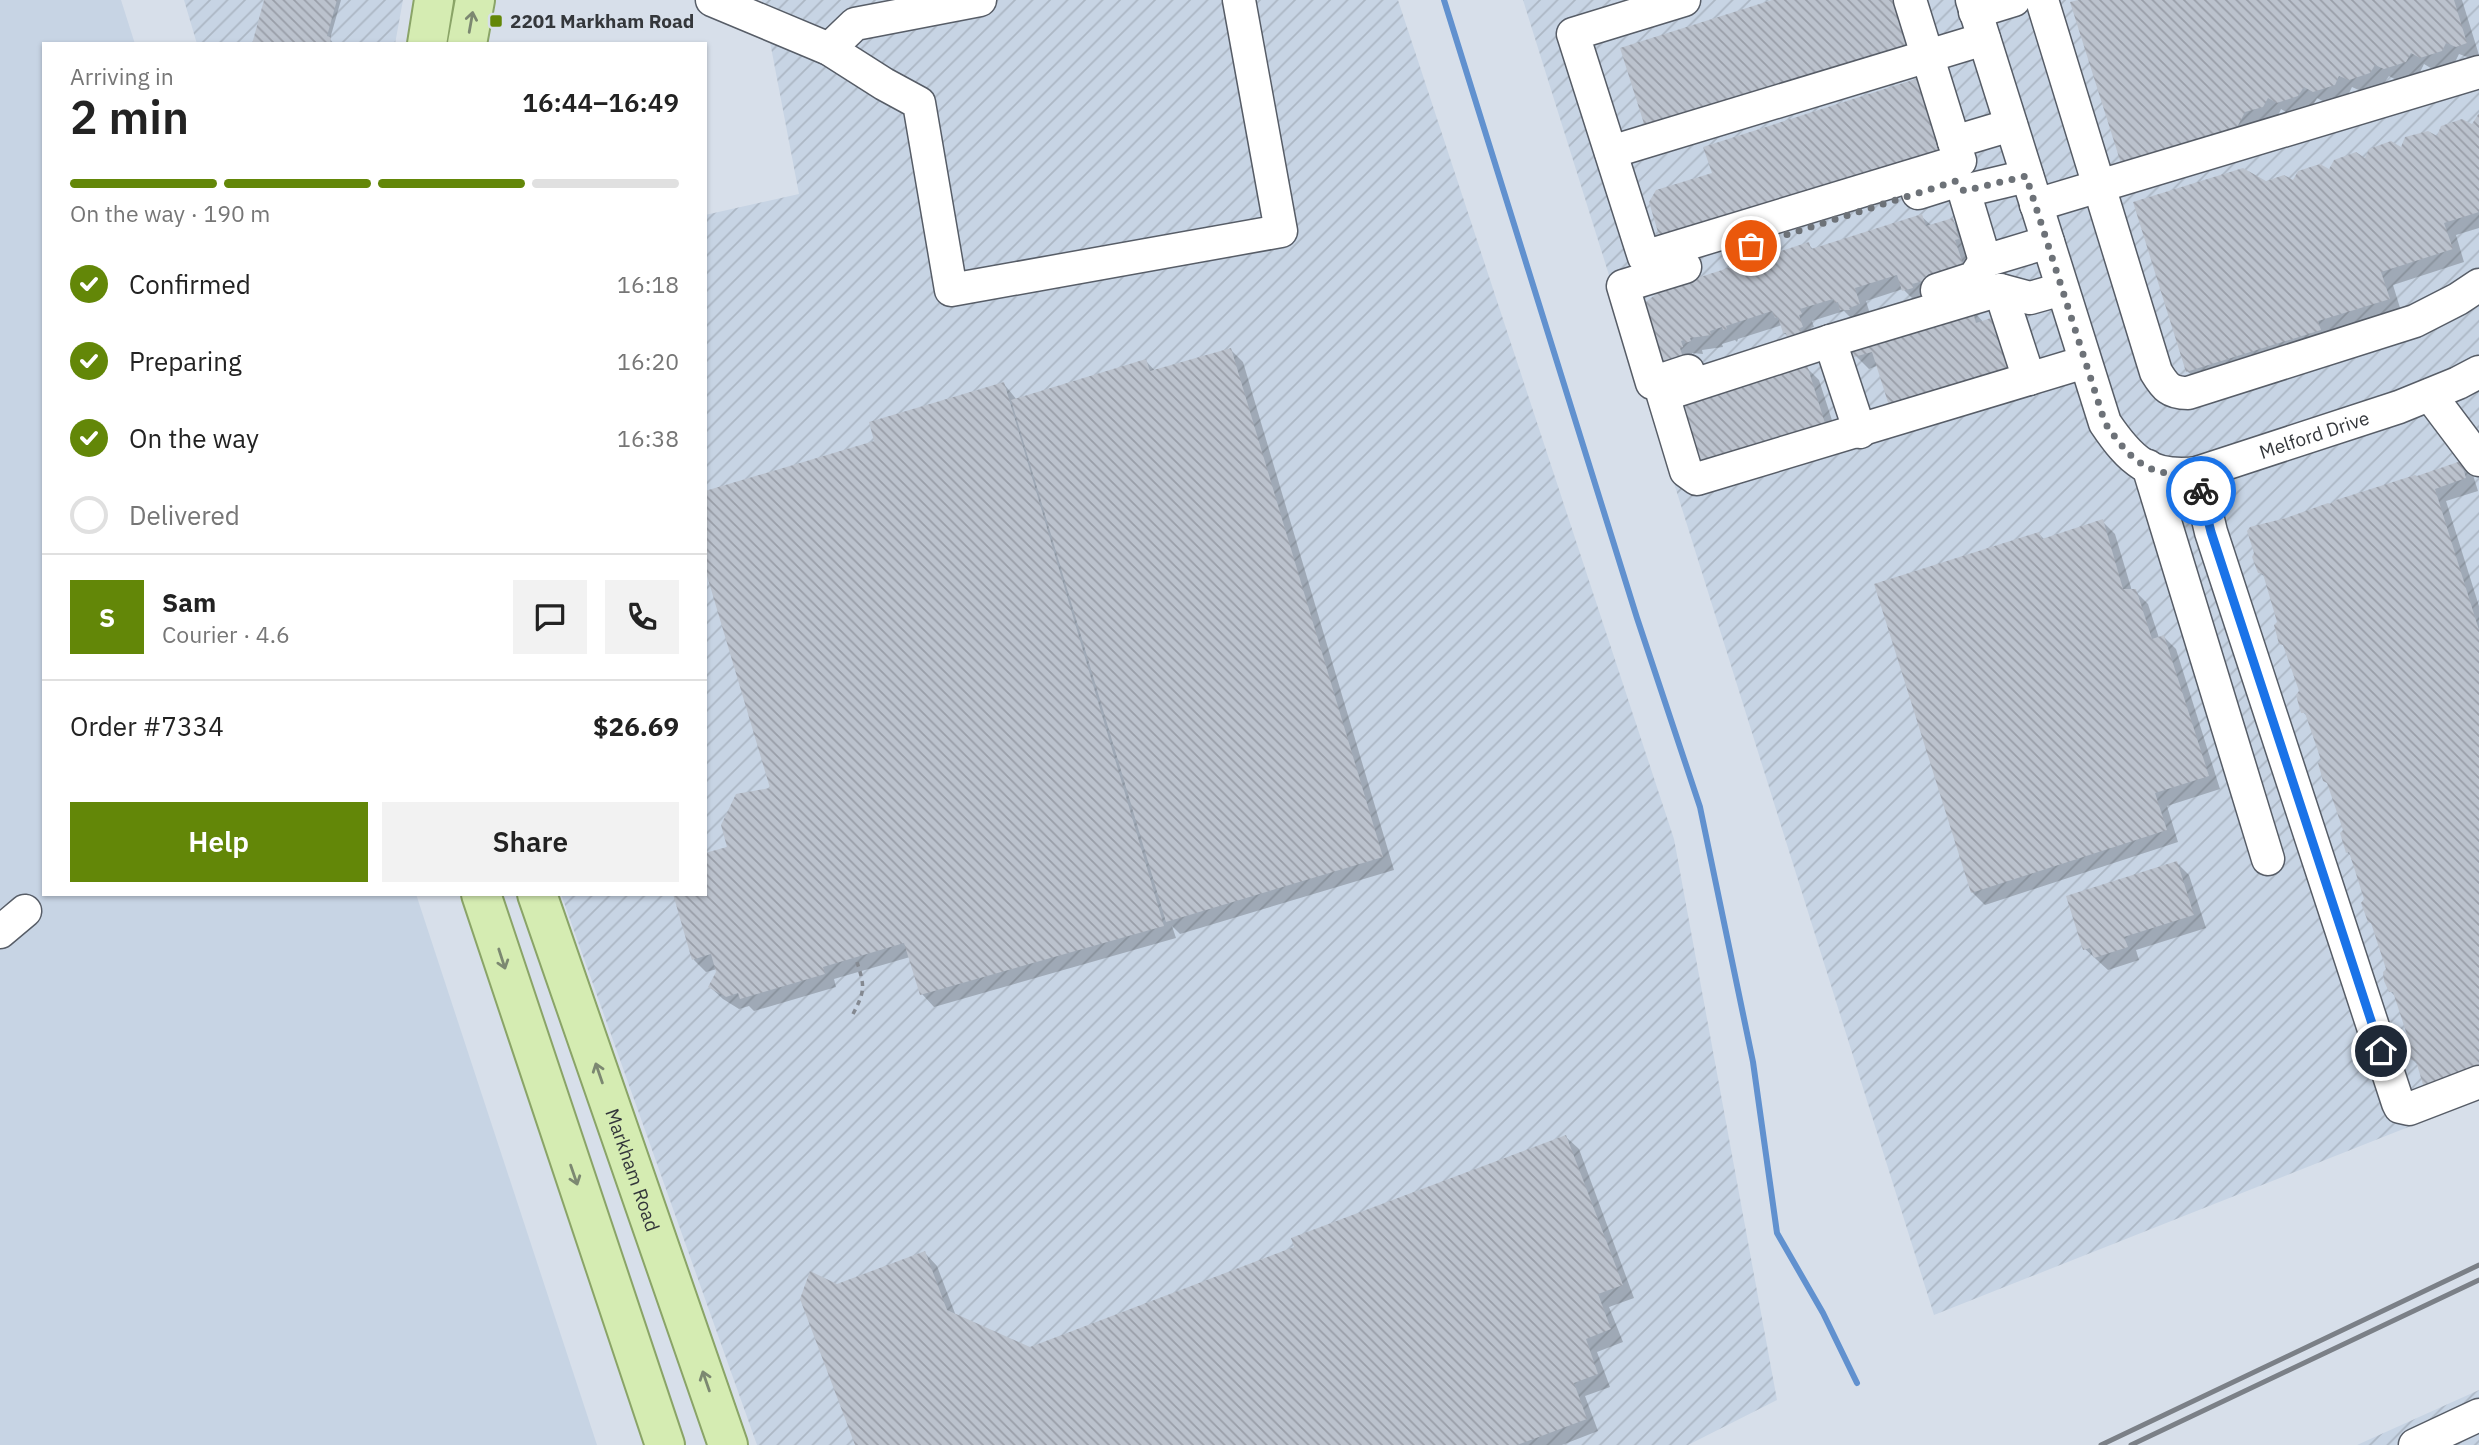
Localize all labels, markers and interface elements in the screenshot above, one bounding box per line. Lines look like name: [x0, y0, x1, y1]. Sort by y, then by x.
place label: 2201 Markham Road: [510, 9, 694, 33]
one-way arrow: [465, 11, 478, 34]
marker: 2201 Markham Road: [488, 13, 504, 29]
text: Arriving in: [70, 61, 174, 91]
text: 16:44–16:49: [522, 85, 679, 119]
text: 2 min: [70, 87, 189, 147]
text: On the way · 190 m: [70, 198, 270, 228]
pin: [1721, 216, 1781, 276]
icon: bag: [1732, 227, 1770, 265]
icon: check: [70, 265, 108, 303]
text: Confirmed: [129, 267, 251, 301]
text: 16:18: [617, 269, 679, 299]
icon: check: [70, 342, 108, 380]
text: Preparing: [129, 344, 242, 378]
text: 16:20: [617, 346, 679, 376]
street label: Melford Drive: [2256, 406, 2372, 464]
icon: check: [70, 419, 108, 457]
text: On the way: [129, 421, 259, 455]
text: 16:38: [617, 423, 679, 453]
courier: [2166, 456, 2236, 526]
icon: bike: [2182, 472, 2220, 510]
text: Delivered: [129, 498, 240, 532]
button: chat: [513, 580, 587, 654]
button: phone: [605, 580, 679, 654]
text: Sam: [162, 585, 216, 619]
text: S: [99, 600, 115, 634]
text: Courier · 4.6: [162, 619, 290, 649]
text: Order #7334: [70, 709, 224, 743]
text: $26.69: [593, 709, 679, 743]
button: Help: [70, 802, 368, 882]
button: Share: [382, 802, 679, 882]
one-way arrow: [496, 948, 509, 970]
pin: [2351, 1021, 2411, 1081]
icon: home: [2362, 1032, 2400, 1070]
one-way arrow: [592, 1062, 604, 1084]
street label: Markham Road: [600, 1105, 665, 1234]
one-way arrow: [569, 1163, 581, 1185]
one-way arrow: [699, 1370, 711, 1392]

